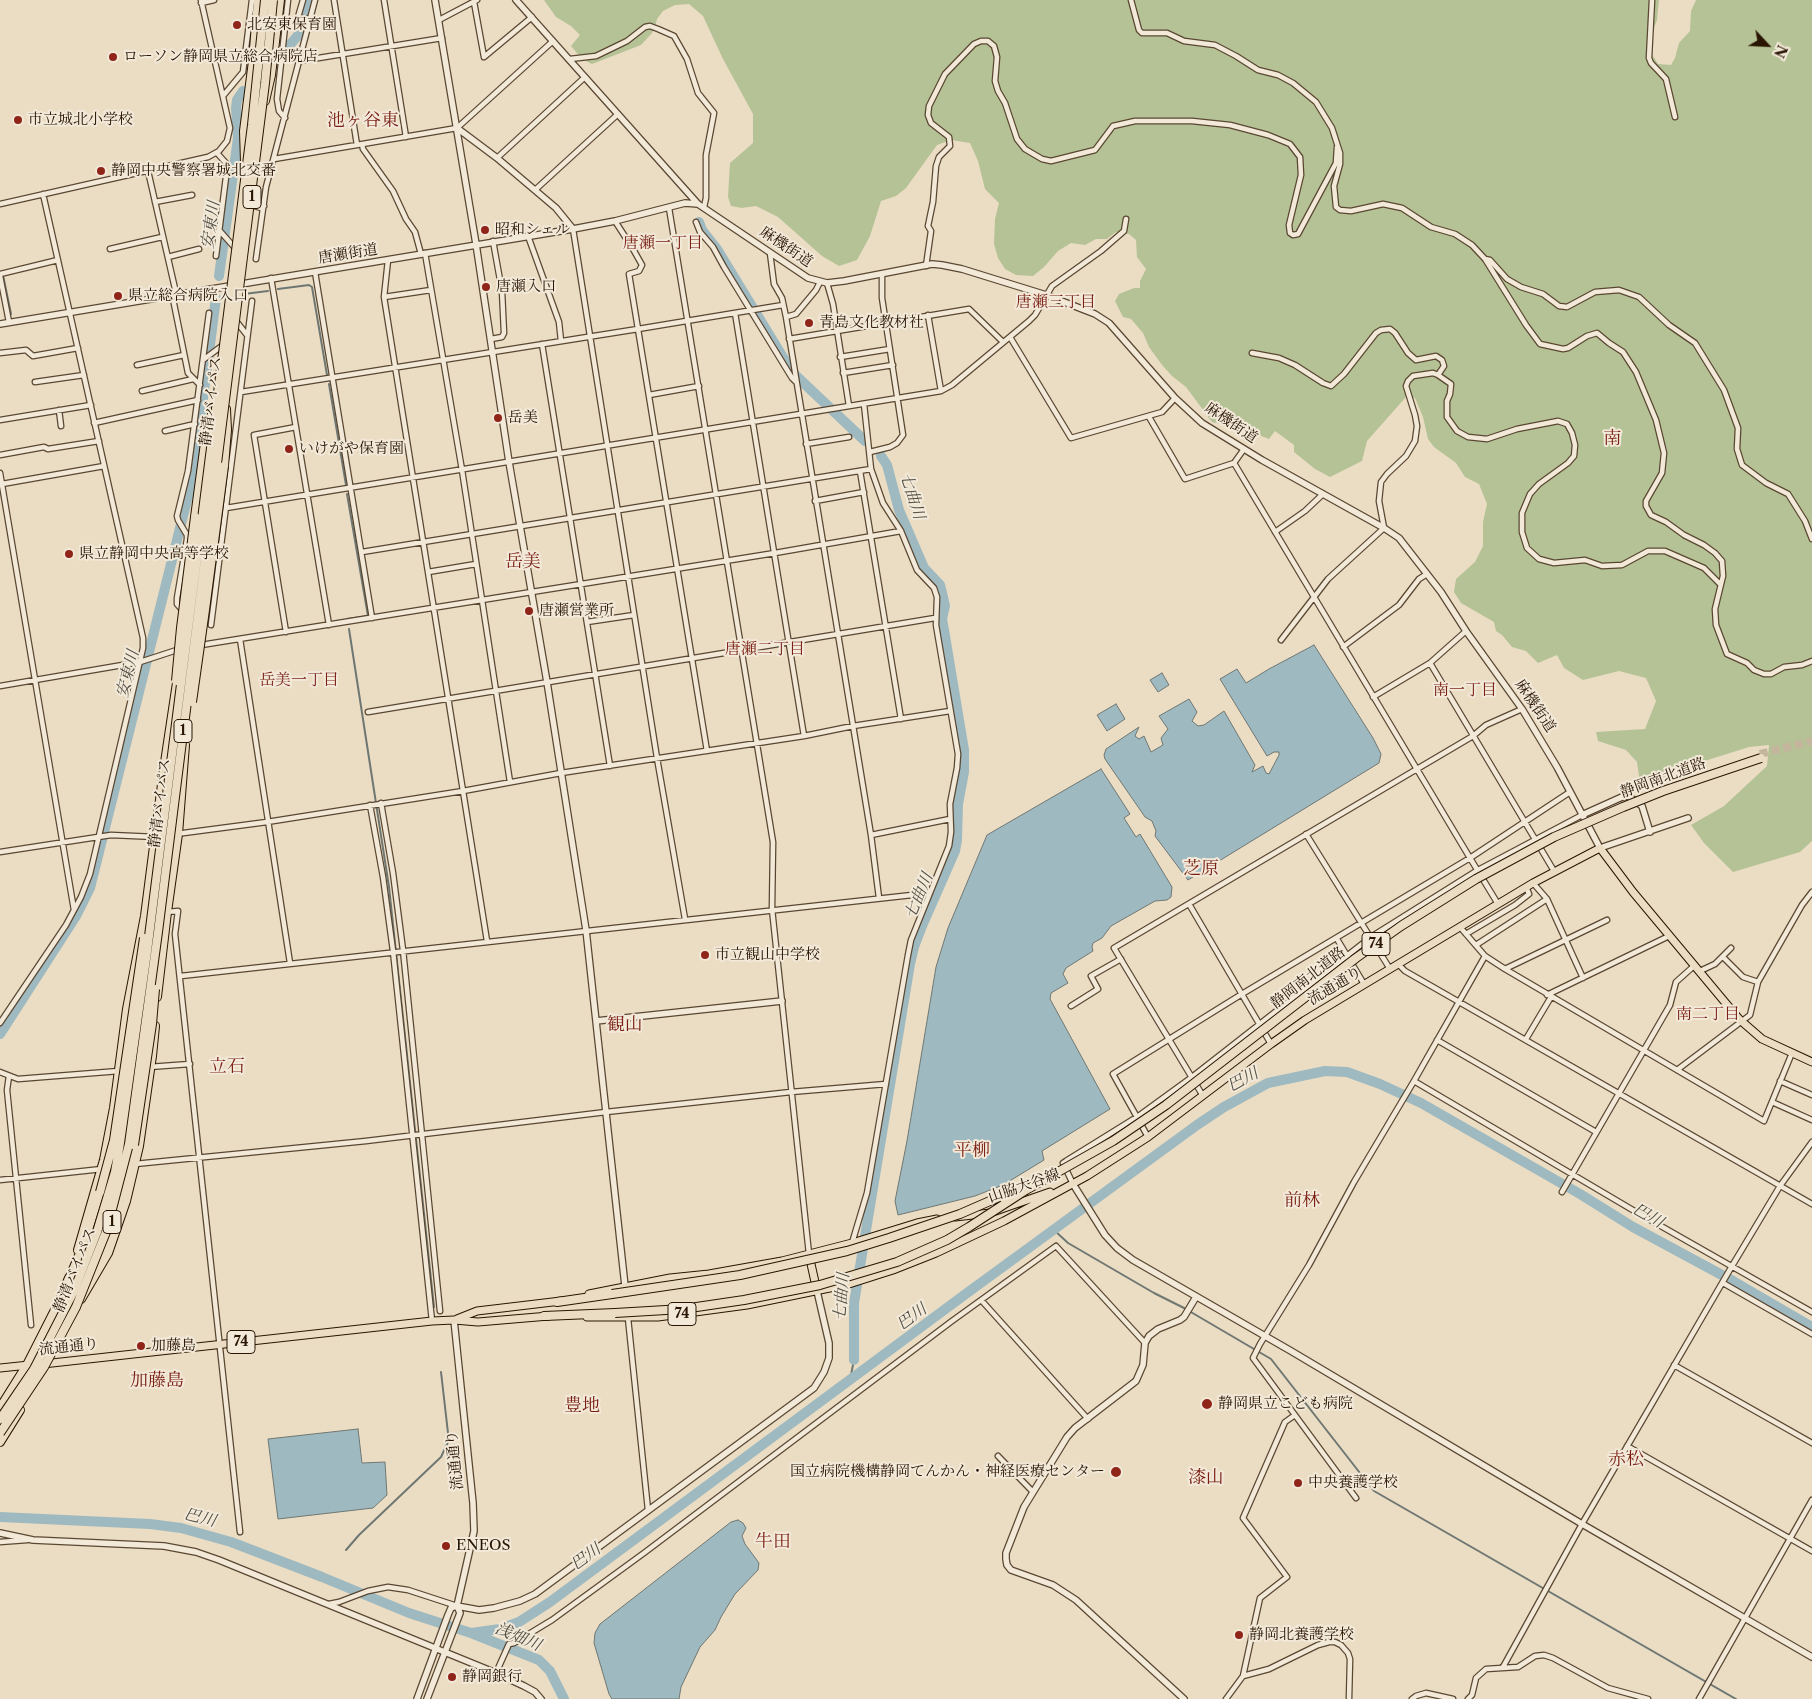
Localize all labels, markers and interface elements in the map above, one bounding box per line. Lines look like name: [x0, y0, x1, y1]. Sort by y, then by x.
place label: 北安東保育園: [247, 16, 337, 34]
marker: 北安東保育園: [231, 19, 243, 31]
north arrow: [1742, 20, 1792, 70]
text: N: [1770, 42, 1791, 61]
place label: ローソン静岡県立総合病院店: [123, 48, 318, 66]
marker: ローソン静岡県立総合病院店: [107, 51, 119, 63]
district label: 池ヶ谷東: [327, 110, 399, 132]
place label: 市立城北小学校: [28, 111, 133, 129]
marker: 市立城北小学校: [12, 114, 24, 126]
place label: 静岡中央警察署城北交番: [111, 162, 276, 180]
marker: 静岡中央警察署城北交番: [95, 165, 107, 177]
road number: 1: [243, 186, 261, 208]
water label: 安東川: [198, 200, 224, 250]
place label: 昭和シェル: [495, 221, 570, 239]
street label: 麻機街道: [756, 223, 816, 271]
marker: 昭和シェル: [479, 224, 491, 236]
district label: 唐瀬一丁目: [623, 233, 703, 253]
street label: 唐瀬街道: [317, 240, 379, 268]
place label: 唐瀬入口: [496, 278, 556, 296]
marker: 唐瀬入口: [480, 281, 492, 293]
place label: 県立総合病院入口: [128, 287, 248, 305]
marker: 県立総合病院入口: [112, 290, 124, 302]
district label: 唐瀬三丁目: [1016, 292, 1096, 312]
place label: 青島文化教材社: [819, 314, 924, 332]
marker: 青島文化教材社: [803, 317, 815, 329]
street label: 静清バイパス: [197, 355, 225, 447]
street label: 麻機街道: [1201, 399, 1261, 447]
place label: 岳美: [508, 409, 538, 427]
marker: 岳美: [492, 412, 504, 424]
district label: 南: [1603, 428, 1621, 450]
place label: いけがや保育園: [299, 440, 404, 458]
marker: いけがや保育園: [283, 443, 295, 455]
water label: 七曲川: [895, 470, 929, 522]
place label: 県立静岡中央高等学校: [79, 545, 229, 563]
marker: 県立静岡中央高等学校: [63, 548, 75, 560]
district label: 岳美: [505, 551, 541, 573]
place label: 唐瀬営業所: [539, 602, 614, 620]
marker: 唐瀬営業所: [523, 605, 535, 617]
district label: 唐瀬二丁目: [725, 639, 805, 659]
water label: 安東川: [113, 648, 143, 700]
district label: 岳美一丁目: [259, 670, 339, 690]
street label: 麻機街道: [1511, 676, 1559, 736]
district label: 南一丁目: [1433, 680, 1497, 700]
road number: 1: [174, 719, 192, 742]
street label: 静岡南北道路: [1618, 754, 1708, 802]
street label: 静清バイパス: [146, 757, 174, 849]
district label: 芝原: [1183, 858, 1219, 880]
water label: 七曲川: [901, 870, 937, 922]
road number: 74: [1362, 932, 1390, 956]
street label: 静岡南北道路: [1267, 943, 1349, 1013]
place label: 市立観山中学校: [715, 946, 820, 964]
marker: 市立観山中学校: [699, 949, 711, 961]
street label: 流通通り: [1305, 963, 1365, 1009]
district label: 南二丁目: [1676, 1004, 1740, 1024]
district label: 観山: [607, 1014, 643, 1036]
district label: 立石: [209, 1056, 245, 1078]
water label: 巴川: [1224, 1064, 1262, 1096]
district label: 平柳: [954, 1140, 990, 1162]
street label: 山脇大谷線: [986, 1165, 1062, 1207]
district label: 前林: [1284, 1190, 1320, 1212]
water label: 巴川: [1629, 1200, 1667, 1232]
road number: 1: [103, 1210, 121, 1234]
street label: 静清バイパス: [50, 1225, 100, 1315]
water label: 七曲川: [830, 1272, 854, 1322]
water label: 巴川: [893, 1300, 931, 1334]
road number: 74: [668, 1302, 696, 1326]
road number: 74: [227, 1330, 255, 1354]
street label: 流通通り: [38, 1335, 100, 1359]
place label: 加藤島: [151, 1337, 196, 1355]
marker: 加藤島: [135, 1340, 147, 1352]
district label: 加藤島: [130, 1370, 184, 1392]
district label: 豊地: [564, 1395, 600, 1417]
place label: 静岡県立こども病院: [1218, 1395, 1353, 1413]
marker: 静岡県立こども病院: [1200, 1397, 1214, 1411]
street label: 流通通り: [443, 1429, 467, 1491]
district label: 赤松: [1608, 1449, 1644, 1471]
place label: 国立病院機構静岡てんかん・神経医療センター: [790, 1463, 1105, 1481]
marker: 国立病院機構静岡てんかん・神経医療センター: [1109, 1465, 1123, 1479]
district label: 漆山: [1188, 1467, 1224, 1489]
place label: 中央養護学校: [1308, 1474, 1398, 1492]
marker: 中央養護学校: [1292, 1477, 1304, 1489]
water label: 巴川: [182, 1505, 218, 1531]
district label: 牛田: [755, 1531, 791, 1553]
place label: ENEOS: [456, 1537, 511, 1555]
marker: ENEOS: [440, 1540, 452, 1552]
water label: 巴川: [567, 1540, 605, 1574]
water label: 浅畑川: [492, 1619, 544, 1655]
place label: 静岡北養護学校: [1249, 1626, 1354, 1644]
marker: 静岡北養護学校: [1233, 1629, 1245, 1641]
place label: 静岡銀行: [462, 1668, 522, 1686]
marker: 静岡銀行: [446, 1671, 458, 1683]

